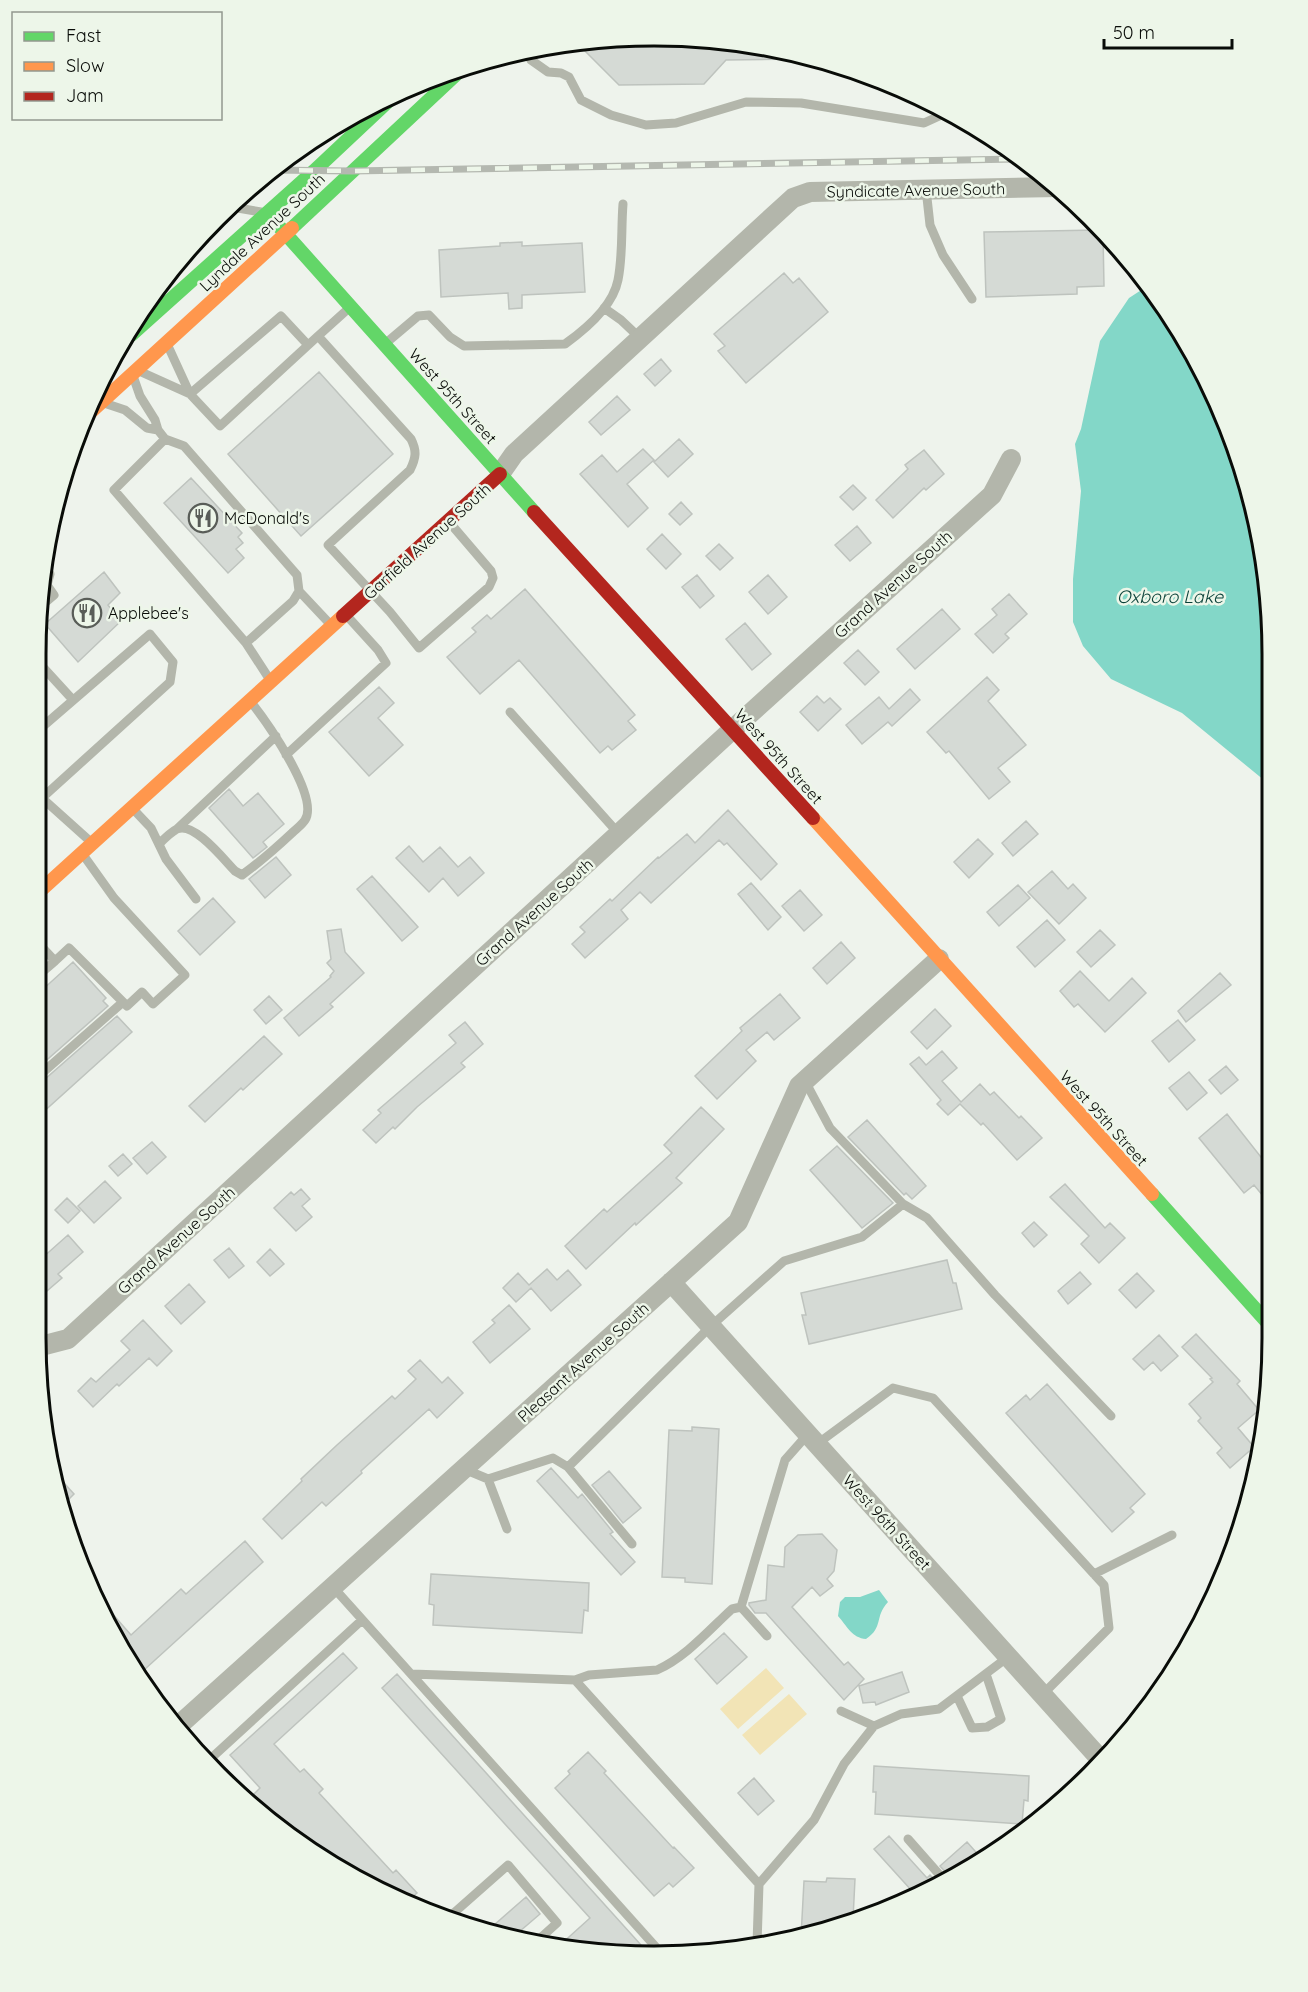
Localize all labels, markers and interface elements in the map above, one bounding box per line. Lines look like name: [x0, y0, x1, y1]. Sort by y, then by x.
legend: [12, 12, 222, 120]
scale bar: [1104, 12, 1232, 50]
text: 50 m: [1113, 21, 1155, 44]
text: Fast: [66, 24, 101, 47]
text: Slow: [66, 54, 104, 77]
text: Jam: [66, 84, 104, 107]
street label: Lyndale Avenue South: [195, 169, 329, 295]
street label: Syndicate Avenue South: [827, 178, 1005, 202]
street label: West 95th Street: [405, 344, 501, 448]
street label: Garfield Avenue South: [359, 479, 495, 603]
restaurant icon: McDonald's: [187, 502, 219, 534]
place label: McDonald's: [224, 508, 310, 528]
street label: Grand Avenue South: [830, 526, 956, 642]
water label: Oxboro Lake: [1117, 585, 1224, 608]
restaurant icon: Applebee's: [71, 597, 103, 629]
place label: Applebee's: [108, 603, 189, 623]
street label: West 95th Street: [731, 704, 827, 808]
street label: Grand Avenue South: [471, 854, 597, 970]
street label: West 95th Street: [1056, 1066, 1152, 1170]
street label: Grand Avenue South: [113, 1182, 239, 1298]
street label: Pleasant Avenue South: [513, 1298, 653, 1426]
street label: West 96th Street: [839, 1470, 935, 1574]

